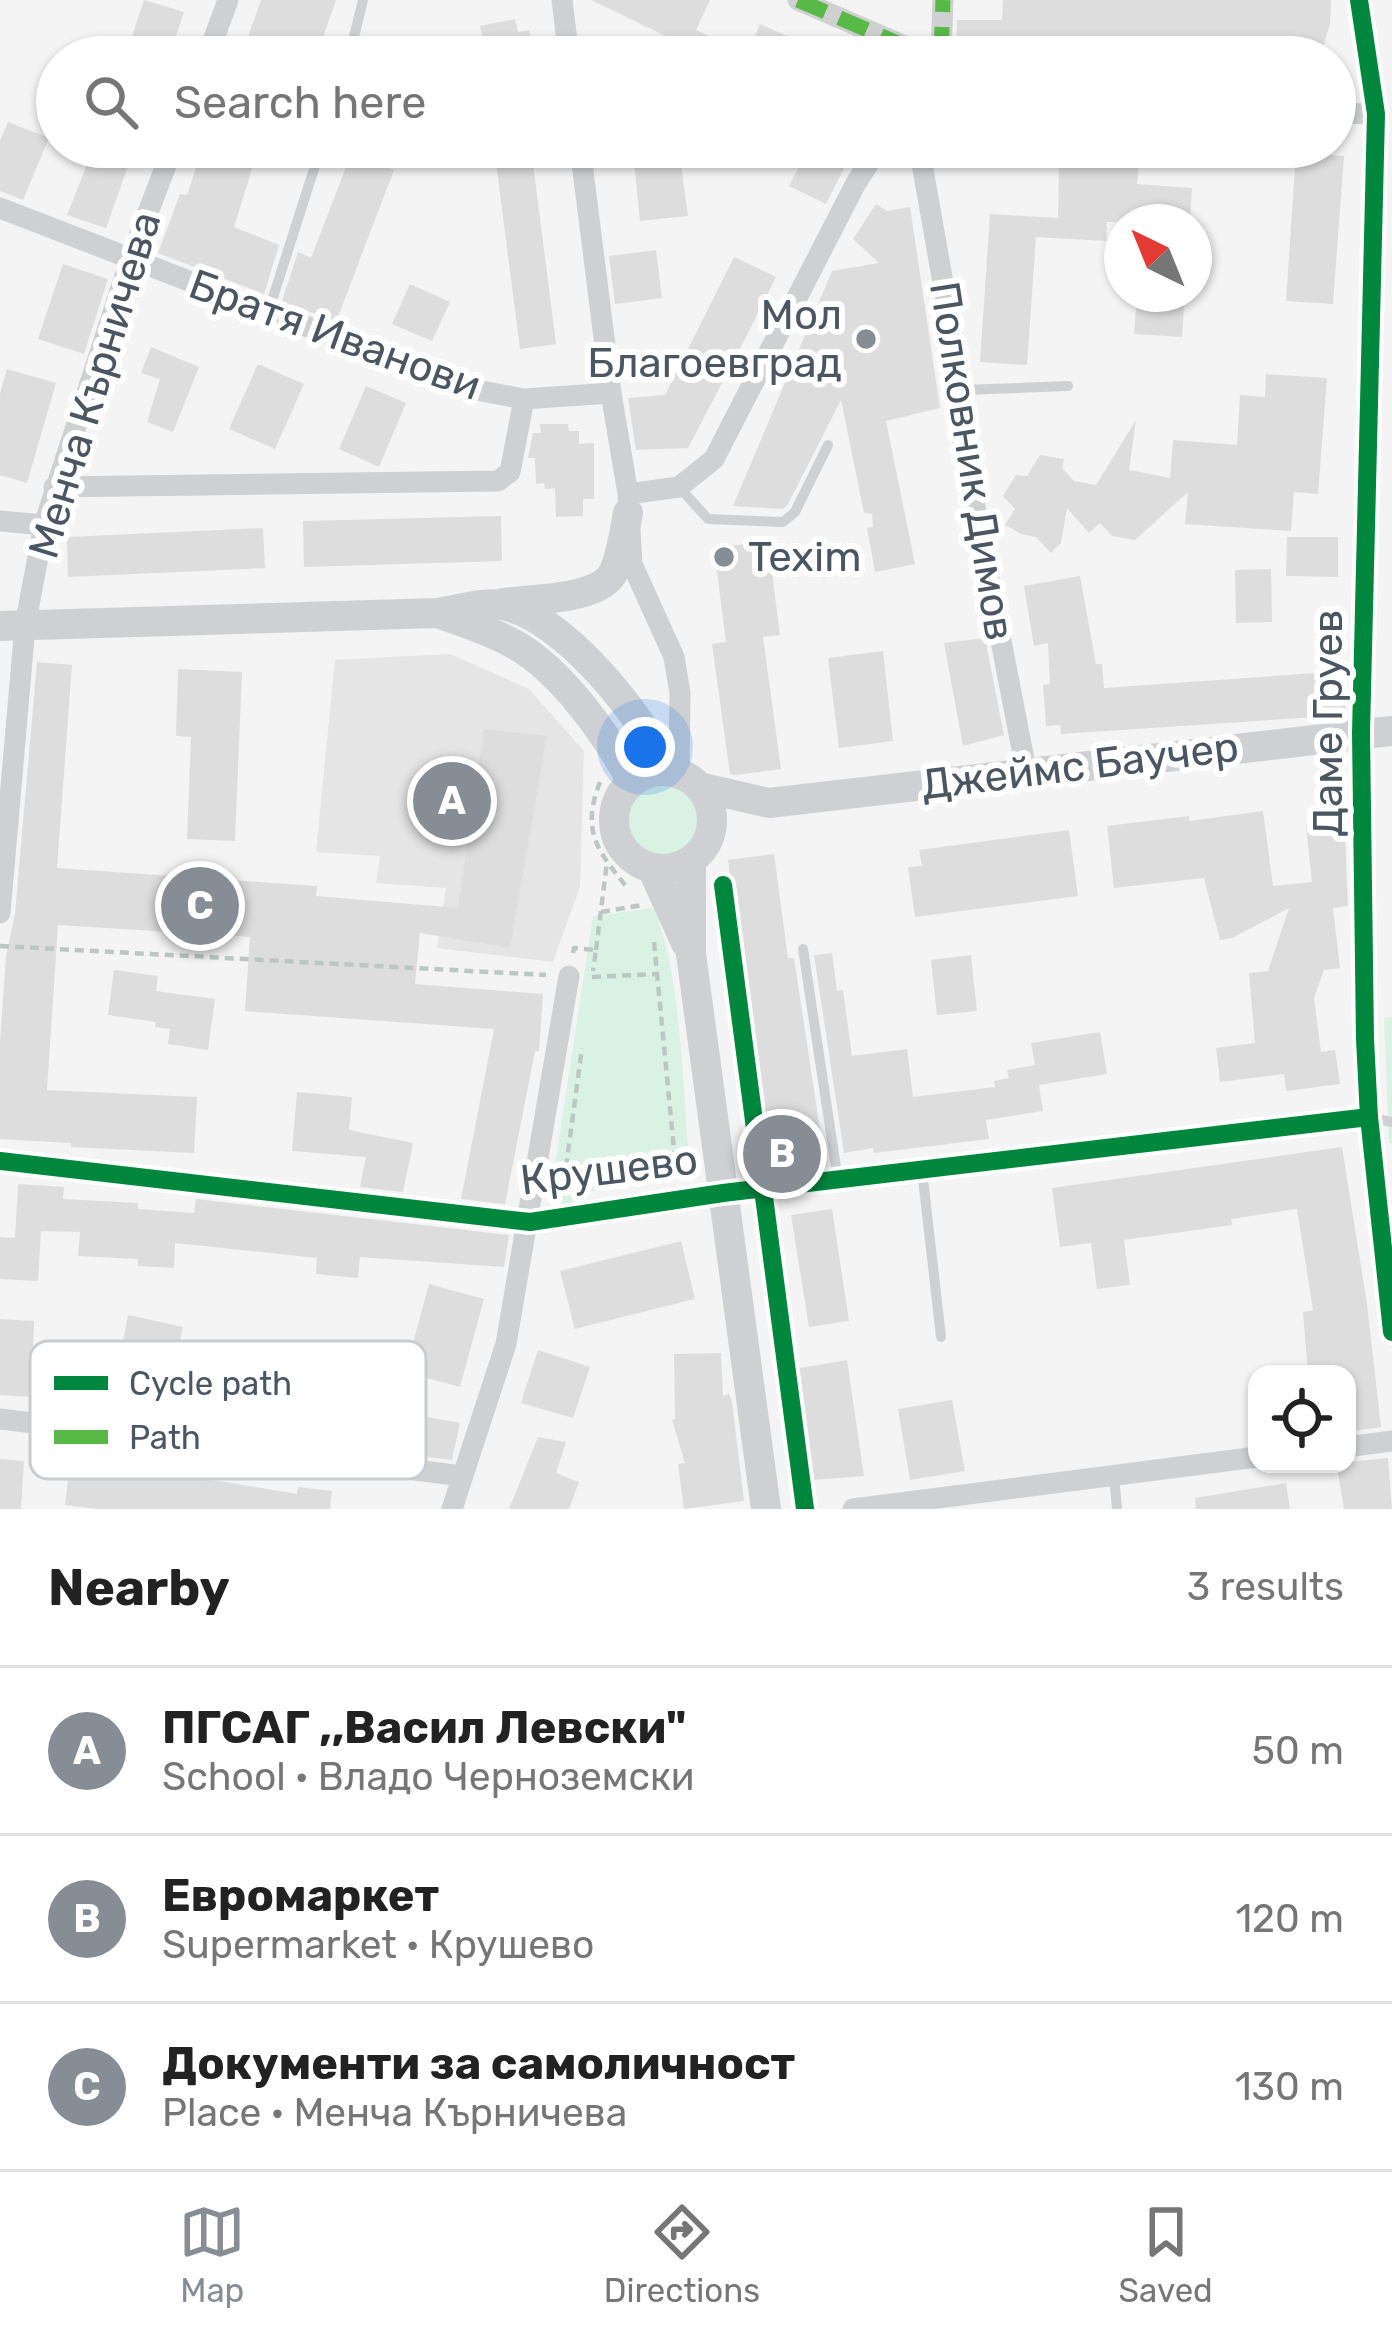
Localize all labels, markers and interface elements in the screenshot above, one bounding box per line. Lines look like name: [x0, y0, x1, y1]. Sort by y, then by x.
search box: [36, 36, 1356, 168]
icon: search: [78, 69, 144, 135]
text: Search here: [174, 76, 426, 129]
north arrow: [1104, 204, 1212, 312]
street label: Менча Кърничева: [19, 206, 171, 564]
street label: Братя Иванови: [182, 259, 488, 411]
street label: Полковник Димов: [919, 278, 1025, 644]
place label: Мол Благоевград: [587, 290, 842, 388]
marker: Мол Благоевград: [853, 326, 879, 352]
place label: Texim: [748, 532, 862, 582]
marker: Texim: [711, 544, 737, 570]
street label: Даме Груев: [1303, 609, 1353, 837]
your location: [615, 717, 675, 777]
street label: Джеймс Баучер: [919, 722, 1241, 810]
pin: A: [413, 756, 491, 846]
pin: C: [161, 861, 239, 951]
pin: B: [743, 1109, 821, 1199]
street label: Крушево: [517, 1134, 701, 1206]
legend: [30, 1341, 426, 1479]
text: Cycle path: [129, 1364, 292, 1403]
map controls: [1248, 1365, 1356, 1473]
button: locate: [1248, 1365, 1356, 1473]
text: Path: [129, 1418, 201, 1457]
text: Nearby: [48, 1557, 230, 1618]
text: 3 results: [1187, 1564, 1344, 1610]
text: ПГСАГ ,,Васил Левски": [162, 1701, 686, 1754]
text: A: [73, 1728, 101, 1774]
text: 50 m: [1252, 1728, 1344, 1774]
text: School · Владо Черноземски: [162, 1754, 695, 1800]
text: Евромаркет: [162, 1869, 439, 1922]
text: B: [73, 1896, 101, 1942]
text: 120 m: [1235, 1896, 1344, 1942]
text: Supermarket · Крушево: [162, 1922, 594, 1968]
text: Документи за самоличност: [162, 2037, 795, 2090]
text: C: [73, 2064, 101, 2110]
text: 130 m: [1235, 2064, 1344, 2110]
text: Place · Менча Кърничева: [162, 2090, 627, 2136]
tab: Map: [179, 2199, 245, 2310]
tab: Directions: [604, 2199, 760, 2310]
tab: Saved: [1119, 2199, 1213, 2310]

